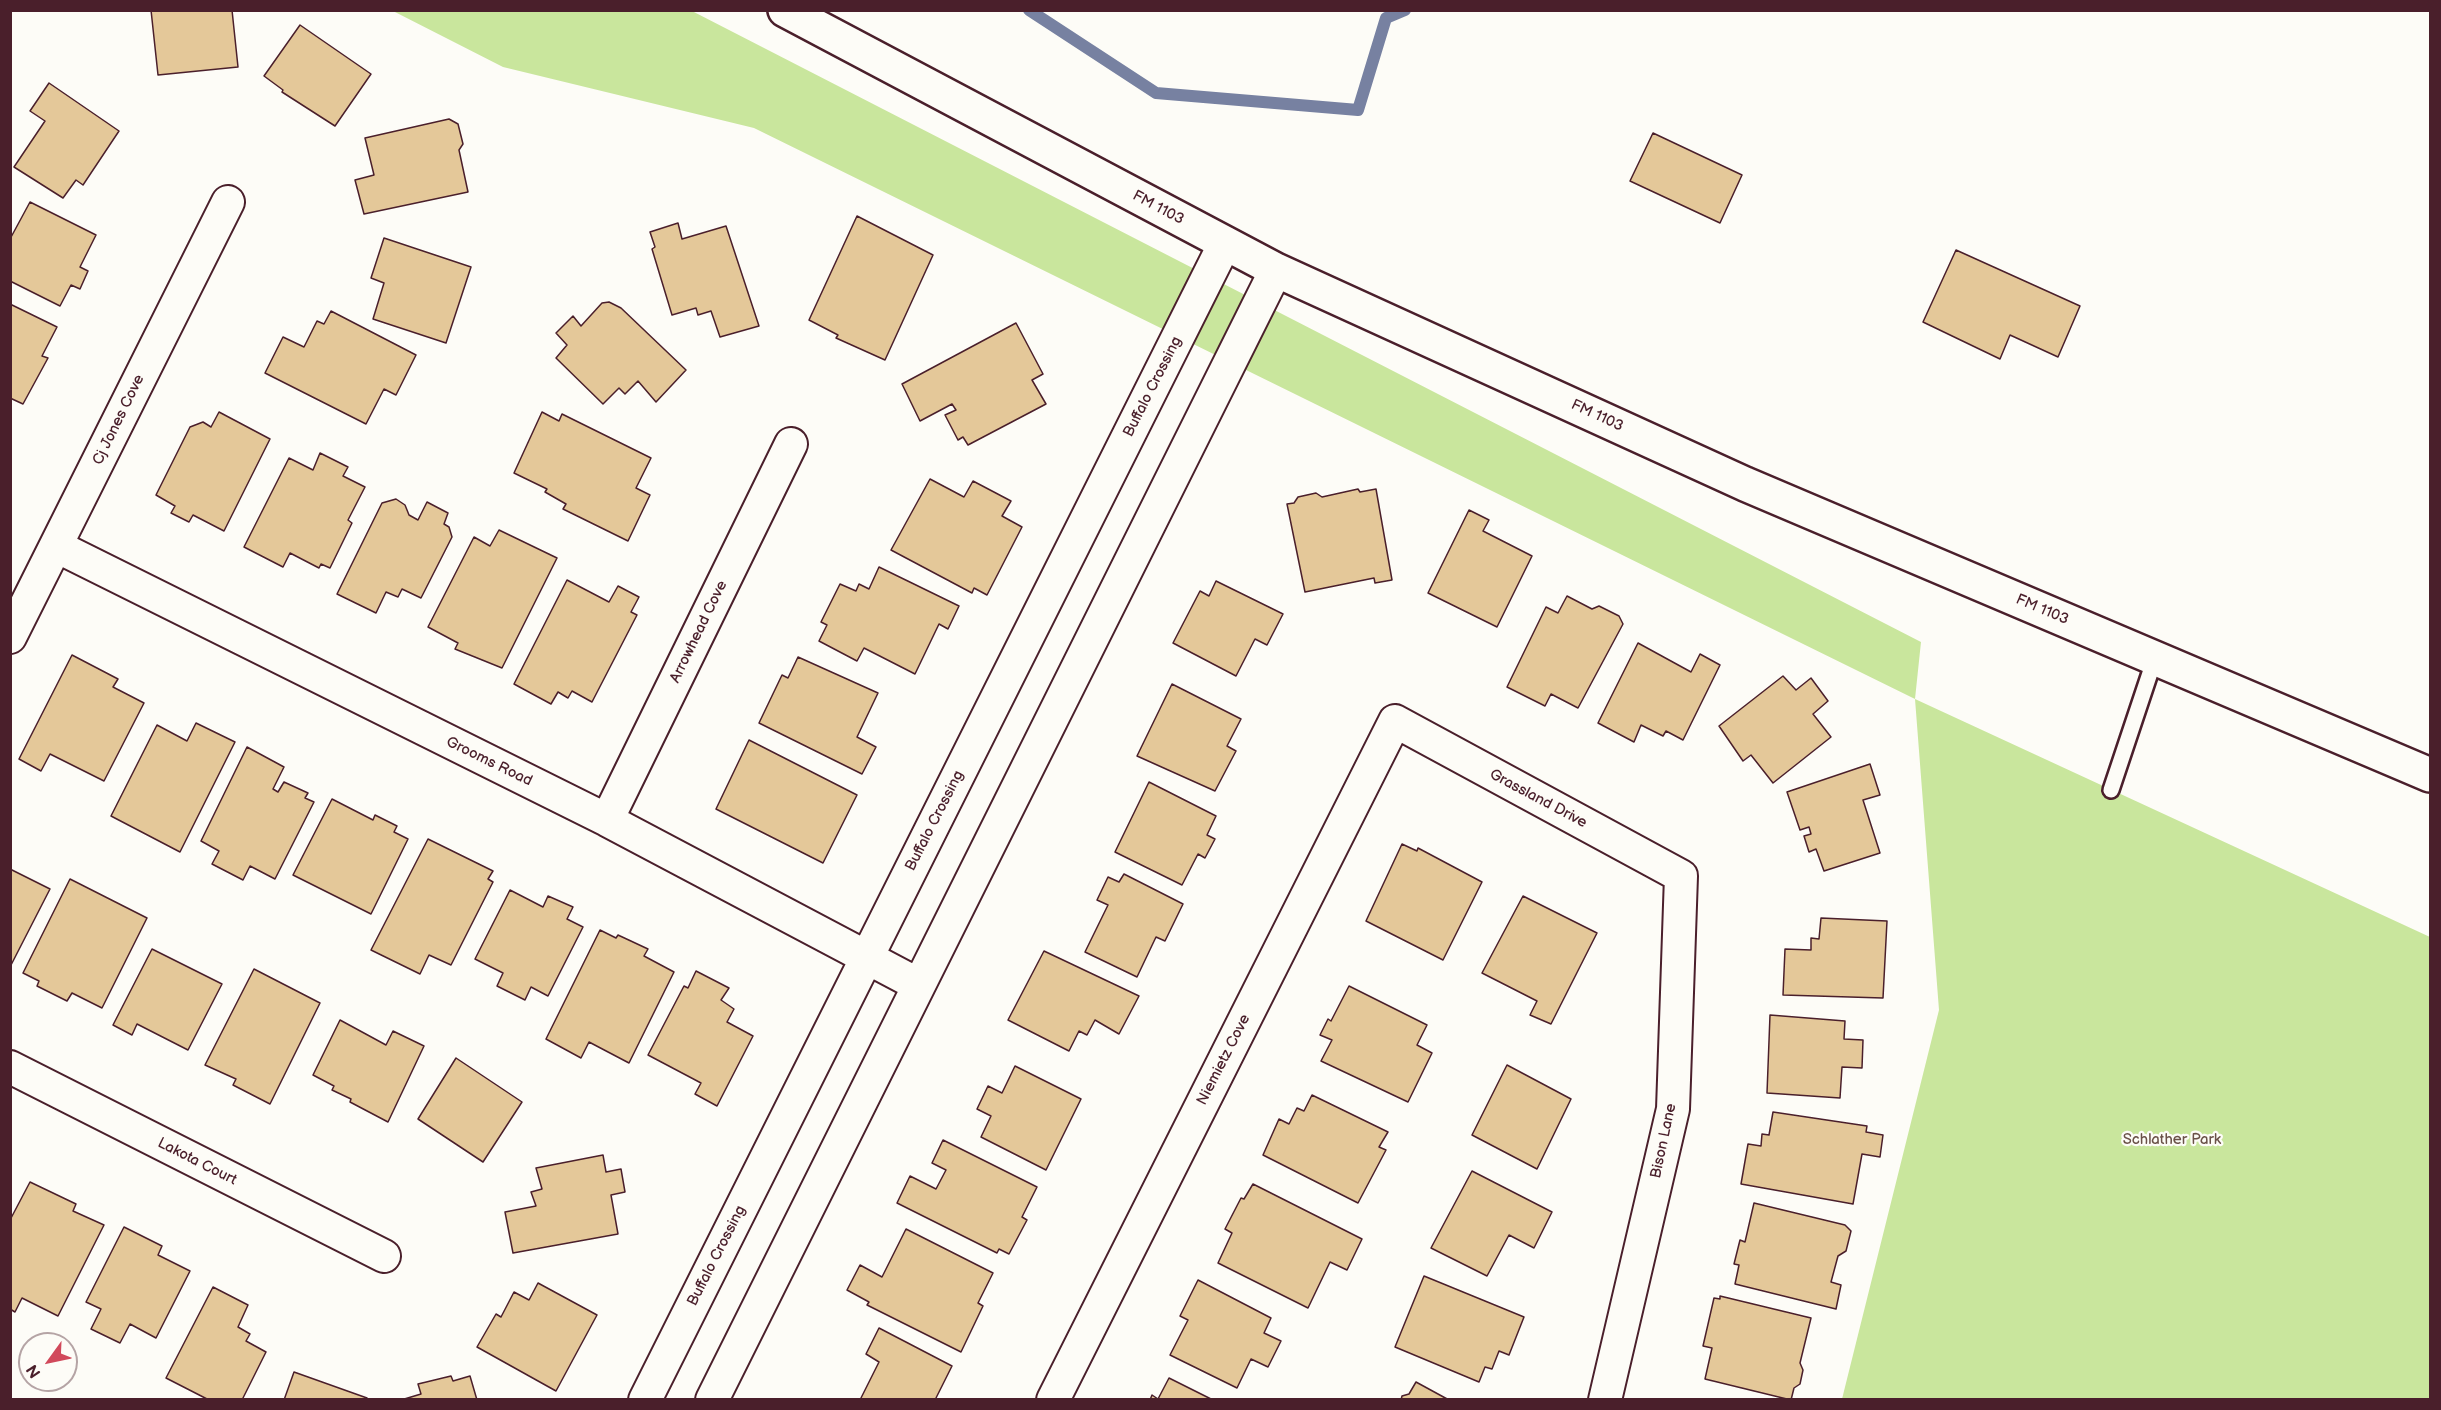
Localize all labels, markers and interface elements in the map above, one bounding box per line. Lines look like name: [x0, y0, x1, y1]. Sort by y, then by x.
street label: FM 1103: [1129, 187, 1187, 229]
street label: Buffalo Crossing: [1120, 334, 1186, 440]
street label: Cj Jones Cove: [89, 372, 149, 468]
street label: FM 1103: [1568, 396, 1626, 436]
street label: Arrowhead Cove: [666, 578, 732, 686]
street label: FM 1103: [2013, 591, 2071, 629]
street label: Grooms Road: [443, 733, 535, 791]
street label: Grassland Drive: [1486, 766, 1590, 832]
street label: Buffalo Crossing: [902, 768, 968, 874]
street label: Niemietz Cove: [1193, 1012, 1255, 1108]
street label: Bison Lane: [1647, 1102, 1681, 1180]
park label: Schlather Park: [2123, 1131, 2221, 1149]
street label: Lakota Court: [154, 1134, 240, 1190]
street label: Buffalo Crossing: [684, 1203, 750, 1309]
north arrow: [18, 1332, 78, 1392]
text: N: [23, 1361, 45, 1381]

